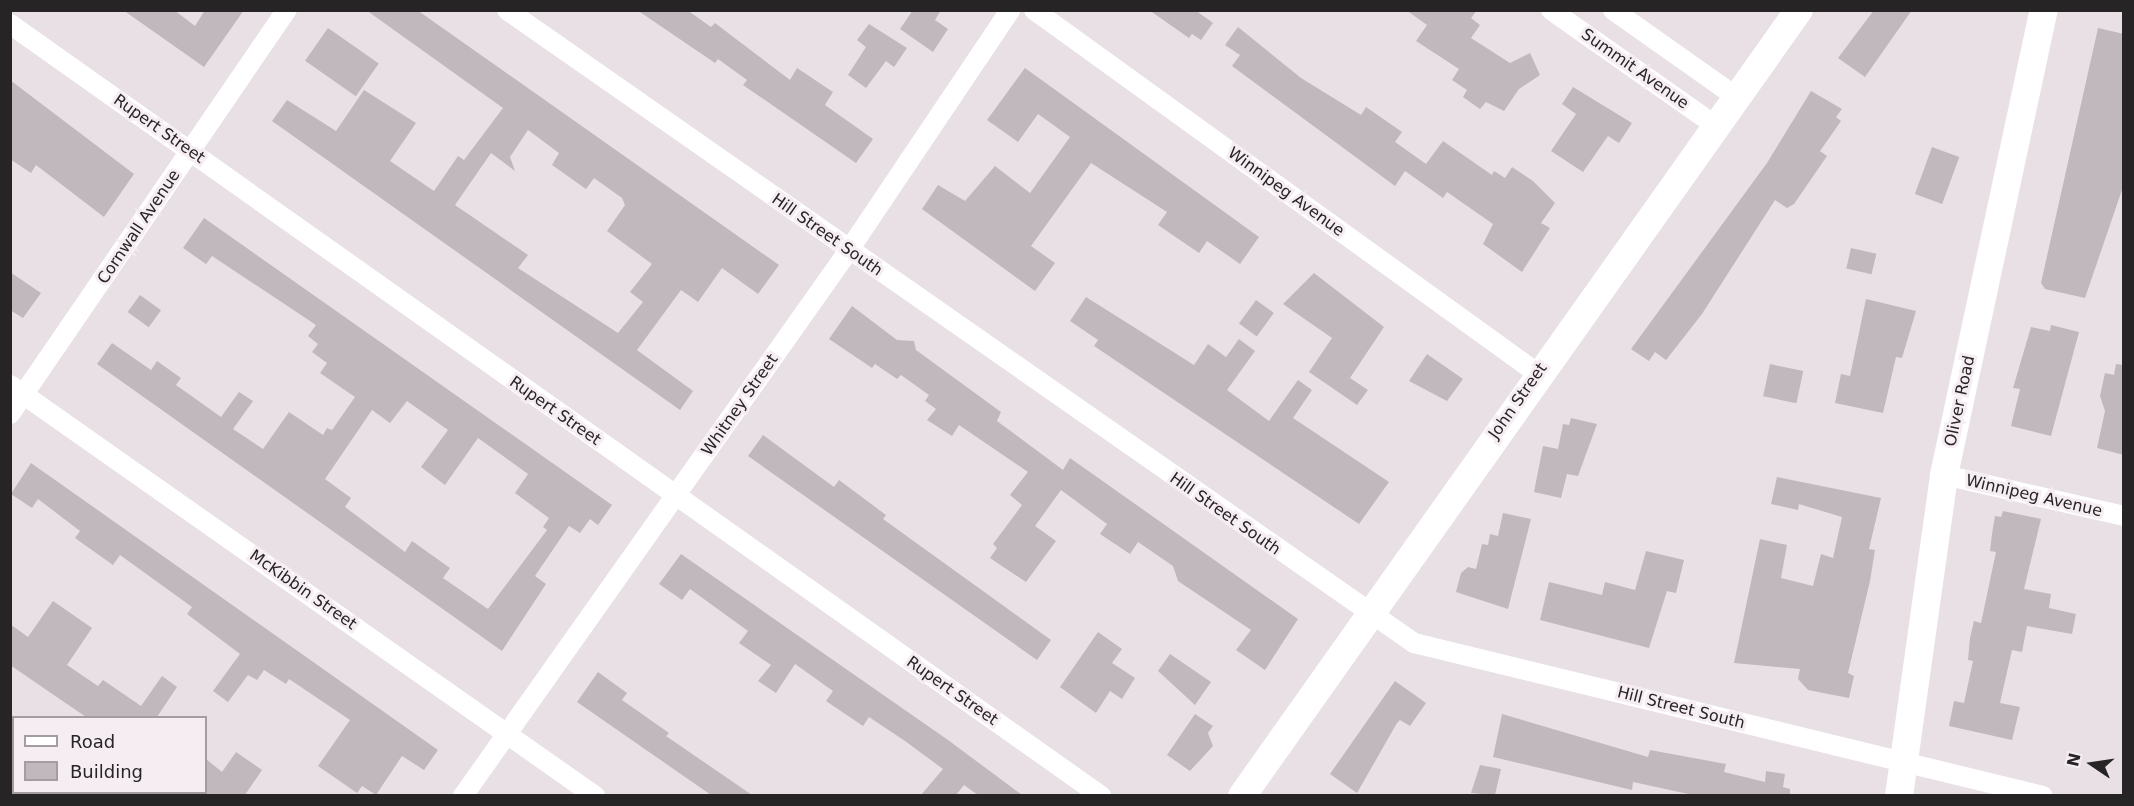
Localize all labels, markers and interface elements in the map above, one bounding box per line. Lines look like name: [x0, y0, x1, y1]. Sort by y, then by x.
street label: Summit Avenue: [1578, 25, 1692, 113]
street label: Rupert Street: [110, 90, 208, 168]
street label: Winnipeg Avenue: [1224, 143, 1348, 241]
street label: Cornwall Avenue: [94, 166, 184, 288]
street label: Hill Street South: [768, 190, 886, 280]
street label: Whitney Street: [698, 350, 782, 460]
street label: Oliver Road: [1941, 354, 1979, 448]
street label: John Street: [1485, 359, 1551, 443]
street label: Rupert Street: [506, 372, 604, 450]
street label: Hill Street South: [1166, 469, 1284, 559]
street label: Winnipeg Avenue: [1964, 471, 2104, 521]
street label: McKibbin Street: [246, 546, 360, 634]
street label: Rupert Street: [903, 652, 1001, 730]
street label: Hill Street South: [1615, 683, 1747, 733]
legend: [12, 716, 207, 794]
text: Road: [70, 731, 115, 752]
north arrow: [2062, 734, 2122, 794]
text: N: [2063, 751, 2085, 769]
text: Building: [70, 761, 143, 782]

